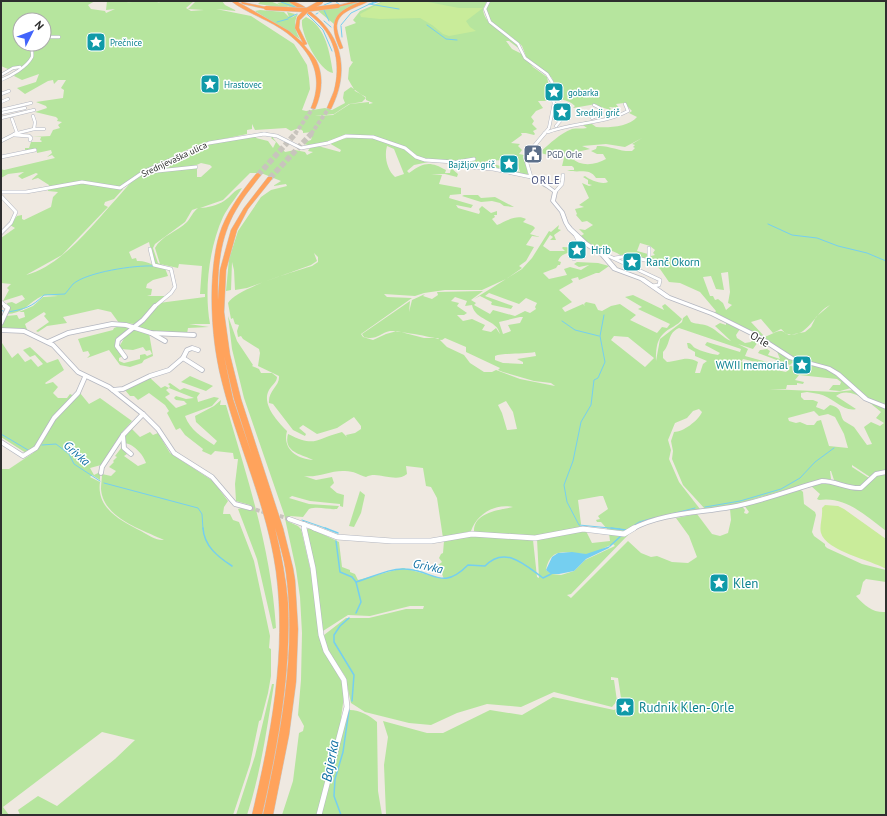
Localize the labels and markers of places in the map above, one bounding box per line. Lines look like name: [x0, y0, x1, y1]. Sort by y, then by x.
place icon: Prečnice: [85, 31, 107, 53]
place label: Prečnice: [110, 37, 142, 48]
place icon: Hrastovec: [199, 73, 221, 95]
place label: Hrastovec: [224, 79, 262, 90]
place icon: gobarka: [543, 81, 565, 103]
place label: gobarka: [568, 87, 599, 98]
place icon: Srednji grič: [551, 101, 573, 123]
place label: Srednji grič: [576, 107, 620, 118]
public building icon: PGD Orle: [522, 143, 544, 165]
place label: PGD Orle: [547, 149, 583, 160]
place icon: Bajžljov grič: [498, 153, 520, 175]
place label: Bajžljov grič: [448, 159, 495, 170]
place icon: Hrib: [566, 239, 588, 261]
place label: Hrib: [591, 243, 611, 257]
place icon: Ranč Okorn: [621, 251, 643, 273]
place label: Ranč Okorn: [646, 255, 700, 269]
place icon: WWII memorial: [791, 354, 813, 376]
place label: WWII memorial: [716, 358, 789, 372]
place icon: Klen: [708, 572, 730, 594]
place label: Klen: [733, 575, 758, 592]
place icon: Rudnik Klen-Orle: [614, 696, 636, 718]
place label: Rudnik Klen-Orle: [639, 699, 734, 716]

